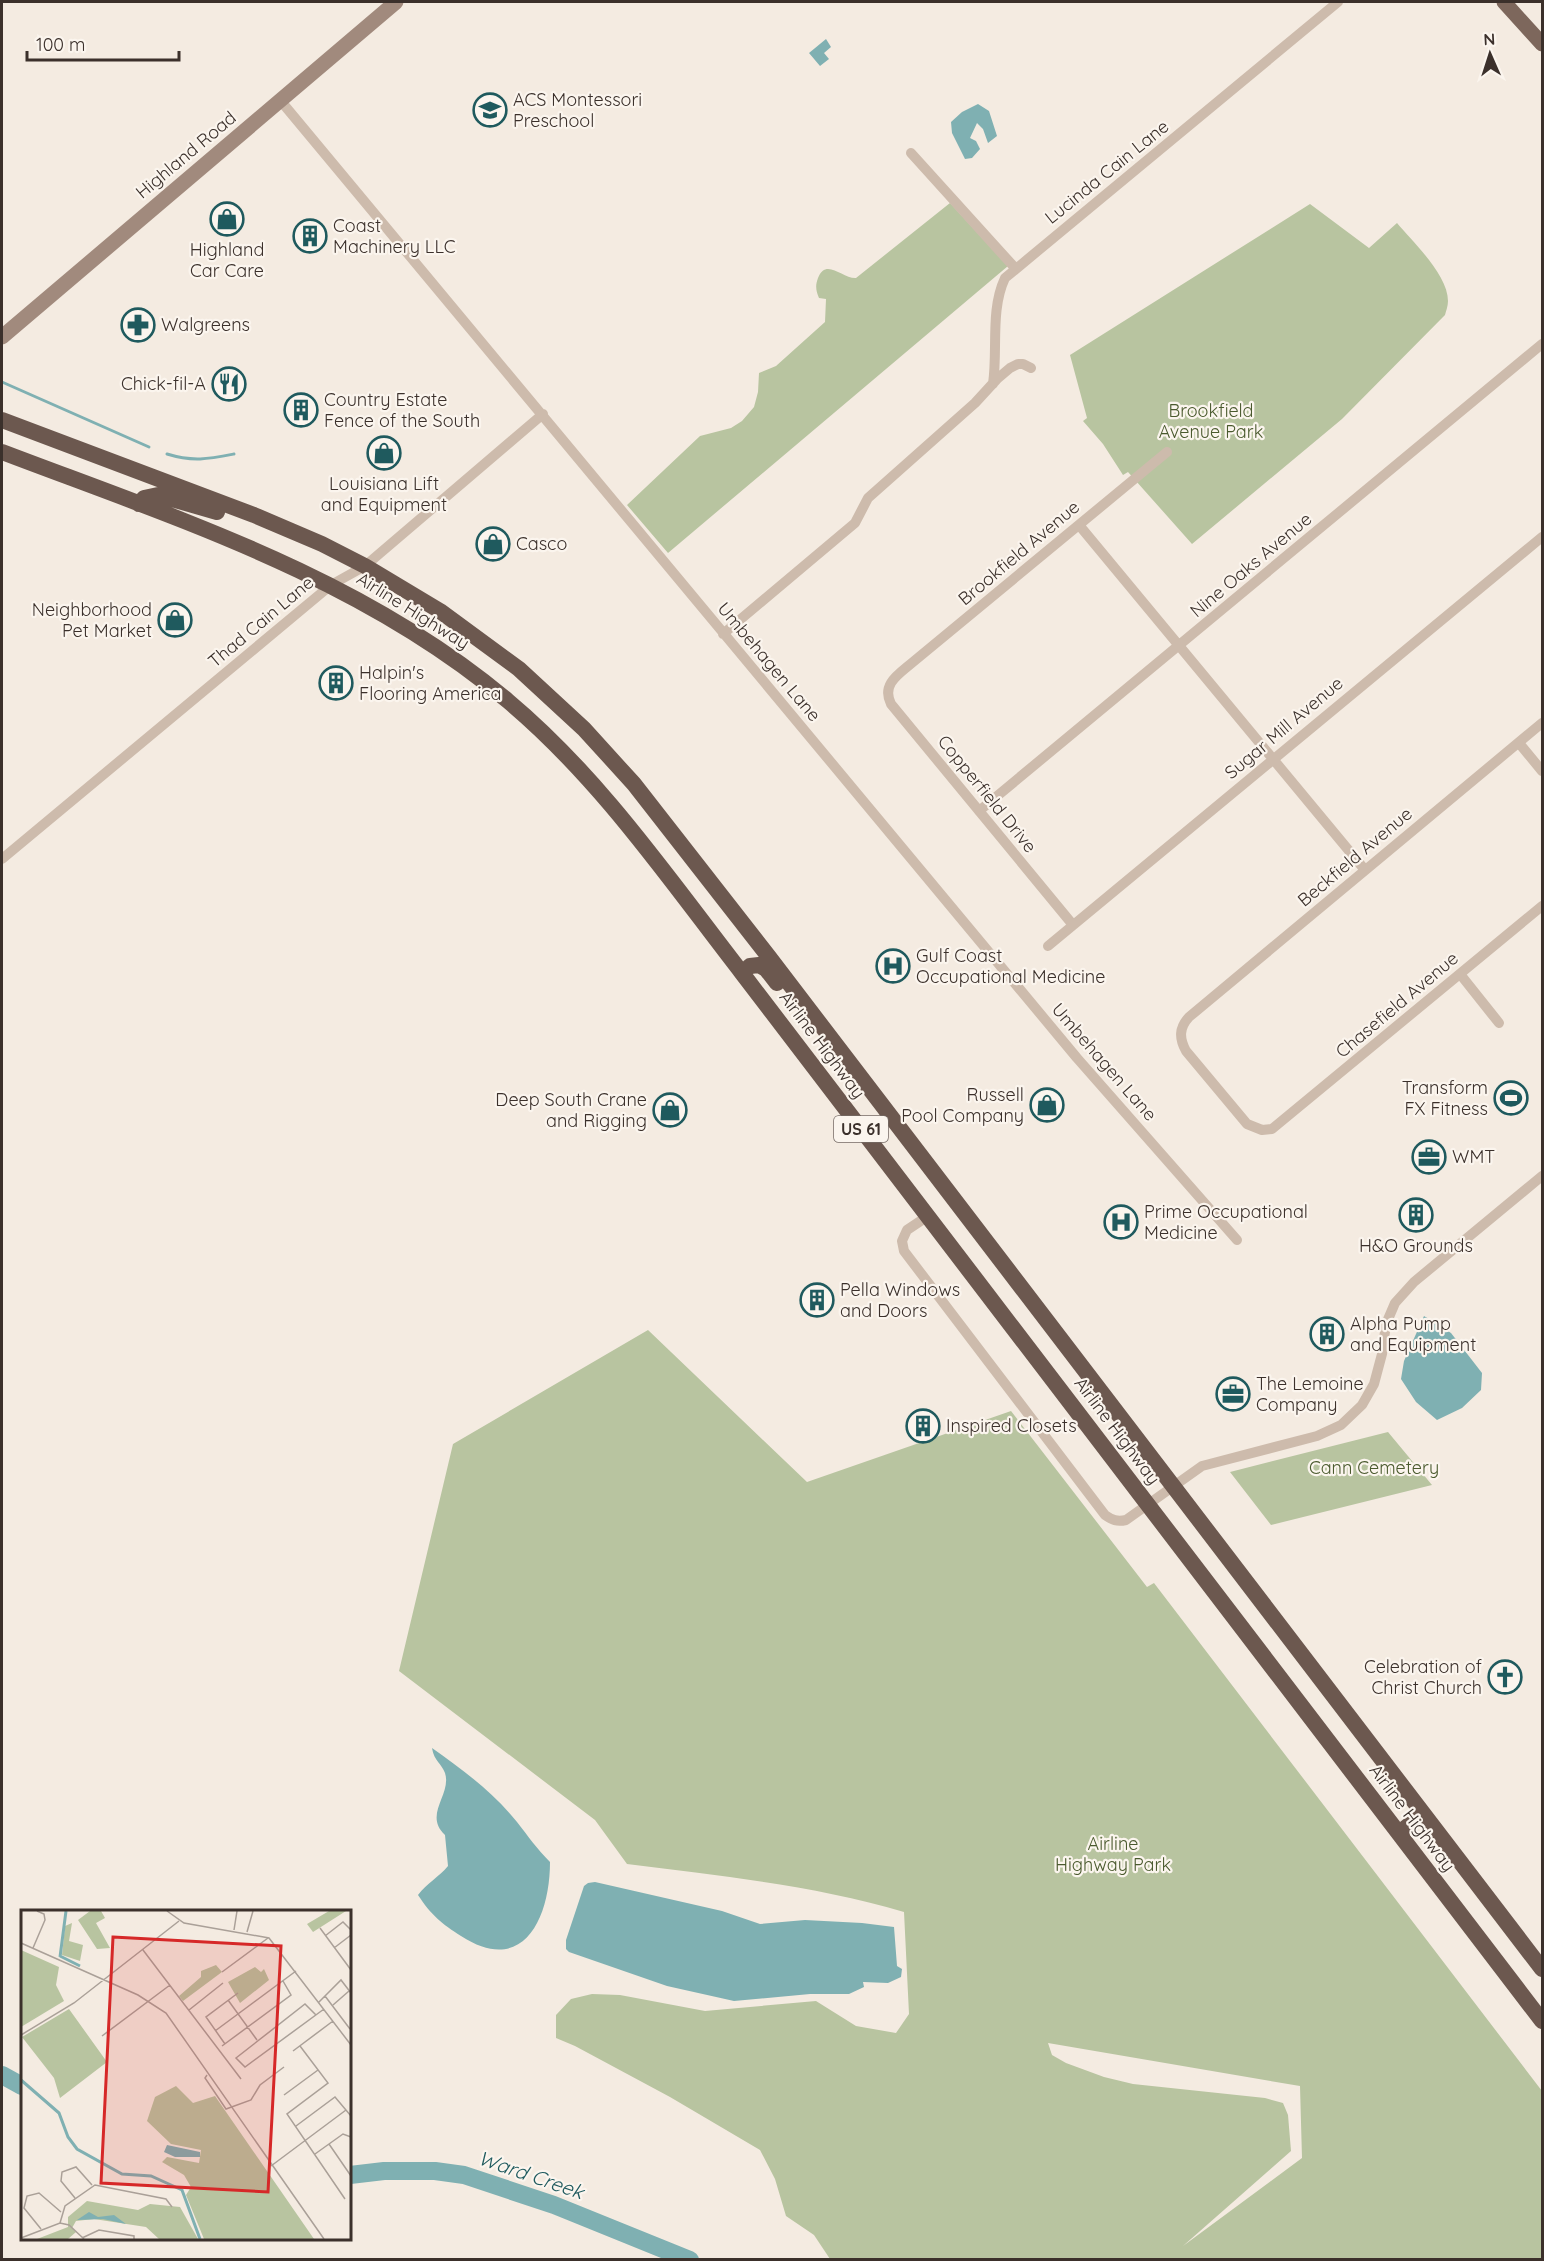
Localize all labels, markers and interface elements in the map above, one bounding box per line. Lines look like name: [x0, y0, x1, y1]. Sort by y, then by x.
scale bar: [27, 24, 178, 62]
north arrow: [1460, 24, 1520, 84]
text: N: [1483, 29, 1496, 49]
text: 100 m: [36, 33, 85, 56]
place label: ACS Montessori Preschool: [513, 88, 642, 132]
school or university icon: ACS Montessori Preschool: [472, 92, 508, 128]
street label: Highland Road: [131, 106, 241, 203]
street label: Lucinda Cain Lane: [1040, 115, 1173, 229]
shop icon: Highland Car Care: [209, 201, 245, 237]
place label: Coast Machinery LLC: [333, 214, 456, 258]
building icon: Coast Machinery LLC: [292, 218, 328, 254]
place label: Highland Car Care: [190, 238, 264, 282]
pharmacy icon: Walgreens: [120, 307, 156, 343]
place label: Walgreens: [161, 313, 250, 336]
restaurant icon: Chick-fil-A: [211, 366, 247, 402]
place label: Chick-fil-A: [121, 372, 206, 395]
place label: Country Estate Fence of the South: [324, 388, 480, 432]
building icon: Country Estate Fence of the South: [283, 392, 319, 428]
park label: Brookfield Avenue Park: [1159, 399, 1263, 443]
shop icon: Louisiana Lift and Equipment: [366, 435, 402, 471]
place label: Louisiana Lift and Equipment: [321, 472, 447, 516]
street label: Brookfield Avenue: [953, 495, 1084, 610]
street label: Nine Oaks Avenue: [1185, 507, 1316, 622]
shop icon: Casco: [475, 526, 511, 562]
place label: Casco: [516, 532, 567, 555]
street label: Airline Highway: [353, 567, 474, 654]
street label: Thad Cain Lane: [203, 571, 318, 672]
street label: Umbehagen Lane: [713, 597, 826, 726]
place label: Neighborhood Pet Market: [32, 598, 152, 642]
shop icon: Neighborhood Pet Market: [157, 602, 193, 638]
place label: Halpin's Flooring America: [359, 661, 501, 705]
building icon: Halpin's Flooring America: [318, 665, 354, 701]
street label: Sugar Mill Avenue: [1220, 671, 1348, 784]
street label: Copperfield Drive: [933, 730, 1042, 857]
street label: Beckfield Avenue: [1293, 802, 1417, 911]
place label: Gulf Coast Occupational Medicine: [916, 944, 1105, 988]
street label: Chasefield Avenue: [1331, 947, 1463, 1063]
hospital icon: Gulf Coast Occupational Medicine: [875, 948, 911, 984]
street label: Airline Highway: [774, 986, 870, 1103]
street label: Umbehagen Lane: [1047, 998, 1162, 1125]
place label: Transform FX Fitness: [1402, 1076, 1488, 1120]
sports icon: Transform FX Fitness: [1493, 1080, 1529, 1116]
place label: Russell Pool Company: [901, 1083, 1024, 1127]
shop icon: Russell Pool Company: [1029, 1087, 1065, 1123]
place label: Deep South Crane and Rigging: [495, 1088, 647, 1132]
shop icon: Deep South Crane and Rigging: [652, 1092, 688, 1128]
road number: US 61: [834, 1116, 888, 1142]
office icon: WMT: [1411, 1139, 1447, 1175]
place label: WMT: [1452, 1145, 1495, 1168]
building icon: H&O Grounds: [1398, 1197, 1434, 1233]
place label: Prime Occupational Medicine: [1144, 1200, 1308, 1244]
hospital icon: Prime Occupational Medicine: [1103, 1204, 1139, 1240]
place label: H&O Grounds: [1359, 1234, 1473, 1257]
place label: Pella Windows and Doors: [840, 1278, 960, 1322]
building icon: Pella Windows and Doors: [799, 1282, 835, 1318]
place label: Alpha Pump and Equipment: [1350, 1312, 1476, 1356]
building icon: Alpha Pump and Equipment: [1309, 1316, 1345, 1352]
street label: Airline Highway: [1069, 1372, 1165, 1489]
place label: The Lemoine Company: [1256, 1372, 1364, 1416]
office icon: The Lemoine Company: [1215, 1376, 1251, 1412]
building icon: Inspired Closets: [905, 1408, 941, 1444]
place label: Inspired Closets: [946, 1414, 1077, 1437]
park label: Cann Cemetery: [1309, 1456, 1439, 1479]
place label: Celebration of Christ Church: [1364, 1655, 1483, 1699]
church icon: Celebration of Christ Church: [1487, 1659, 1523, 1695]
street label: Airline Highway: [1364, 1759, 1460, 1876]
park label: Airline Highway Park: [1055, 1832, 1171, 1876]
inset map: [21, 1910, 351, 2240]
water label: Ward Creek: [475, 2145, 589, 2205]

